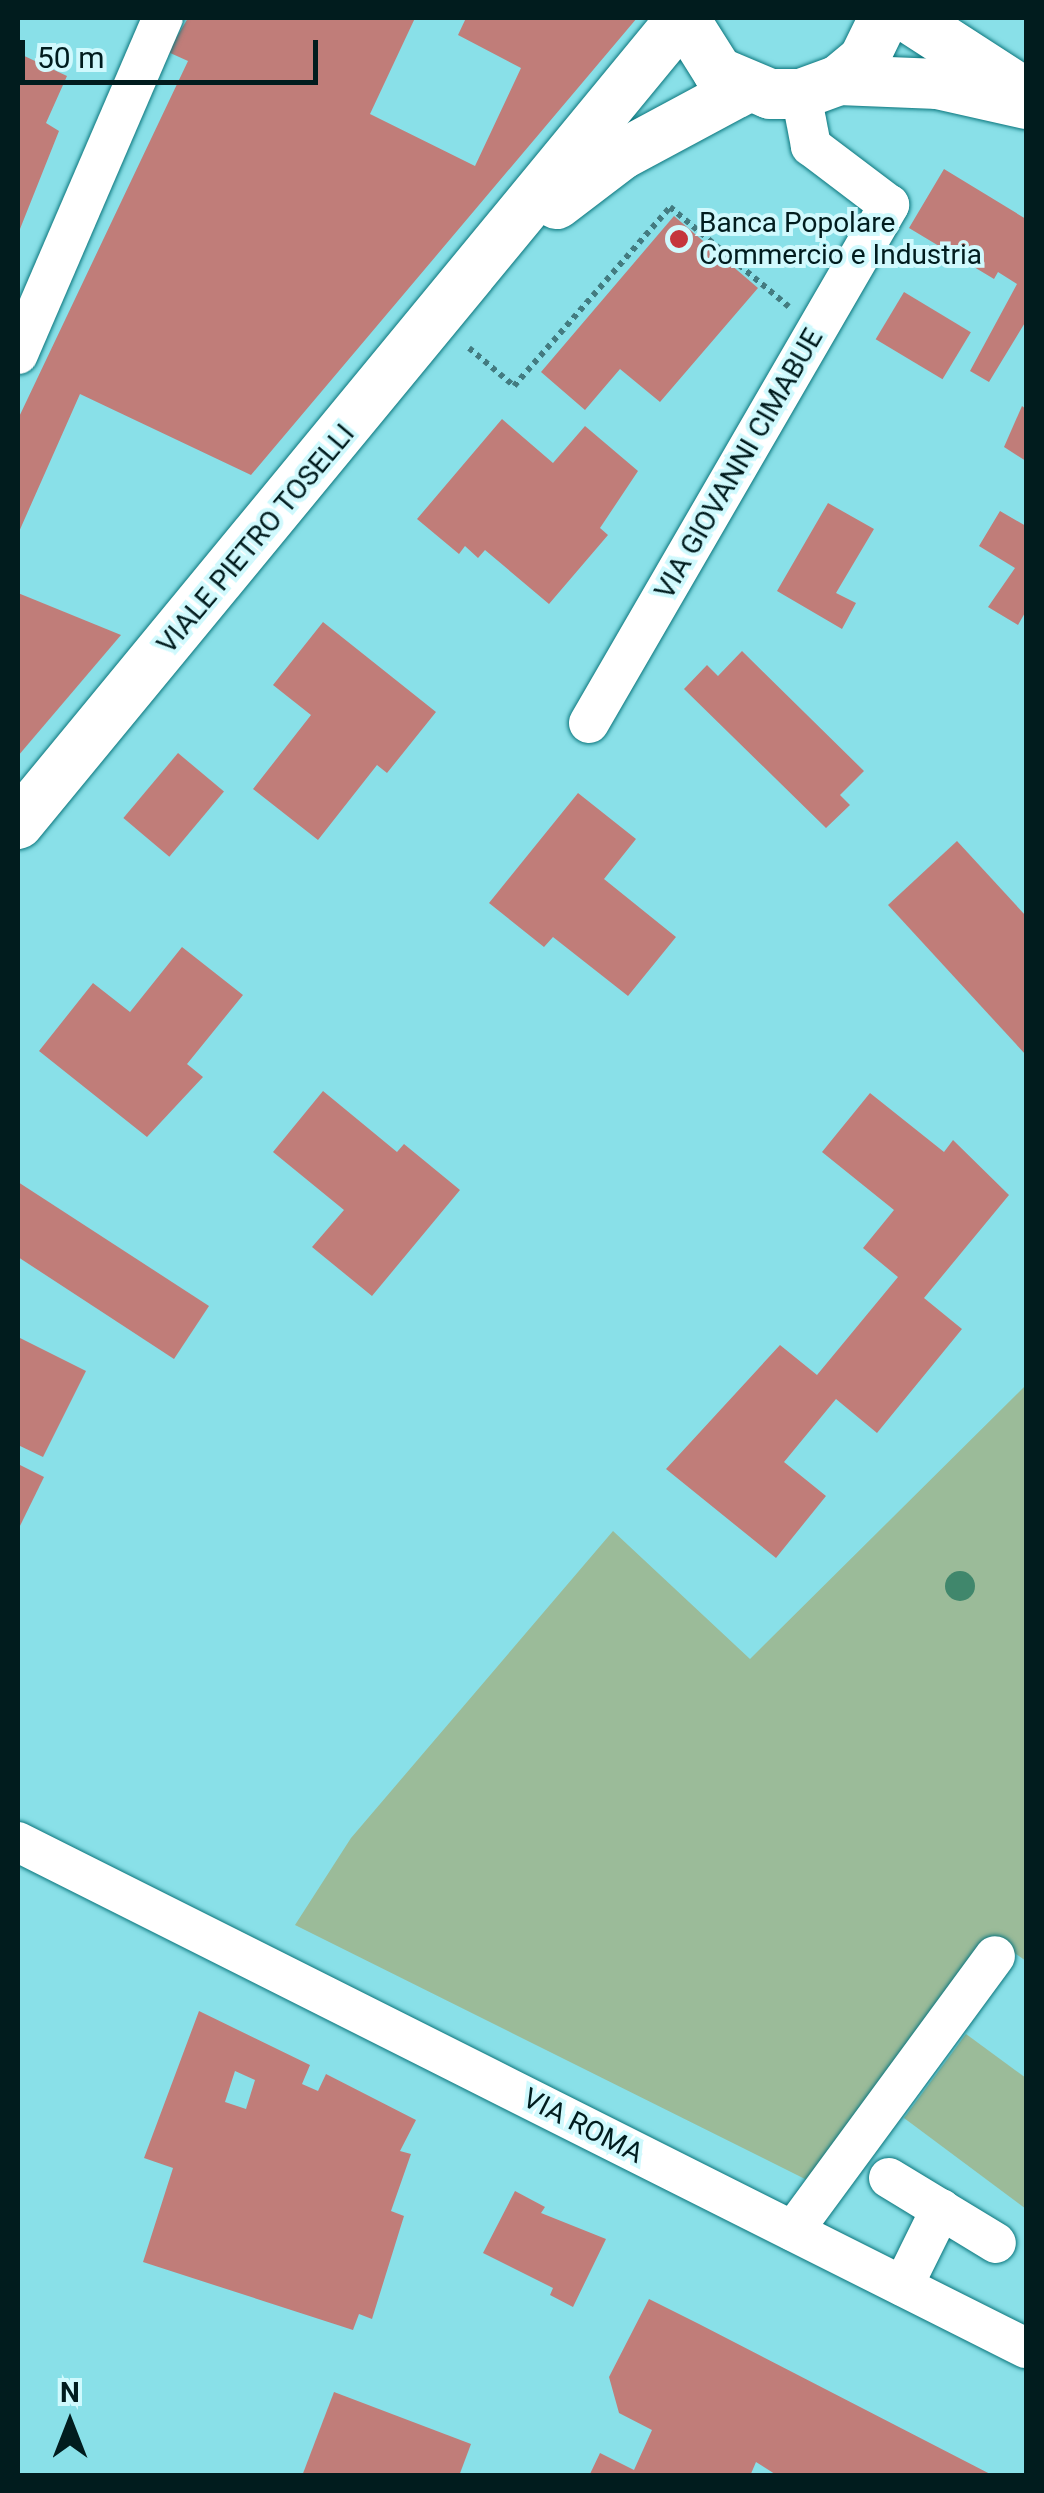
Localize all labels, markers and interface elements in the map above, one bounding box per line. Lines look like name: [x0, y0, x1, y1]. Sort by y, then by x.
scale bar: [25, 20, 322, 82]
text: 50 m: [37, 40, 104, 75]
place label: Banca Popolare Commercio e Industria: [699, 206, 982, 272]
marker: Banca Popolare Commercio e Industria: [668, 228, 690, 250]
street label: VIA GIOVANNI CIMABUE: [648, 323, 830, 605]
street label: VIALE PIETRO TOSELLI: [150, 417, 362, 661]
street label: VIA ROMA: [517, 2081, 649, 2171]
north arrow: [20, 2373, 120, 2473]
text: N: [60, 2376, 80, 2409]

